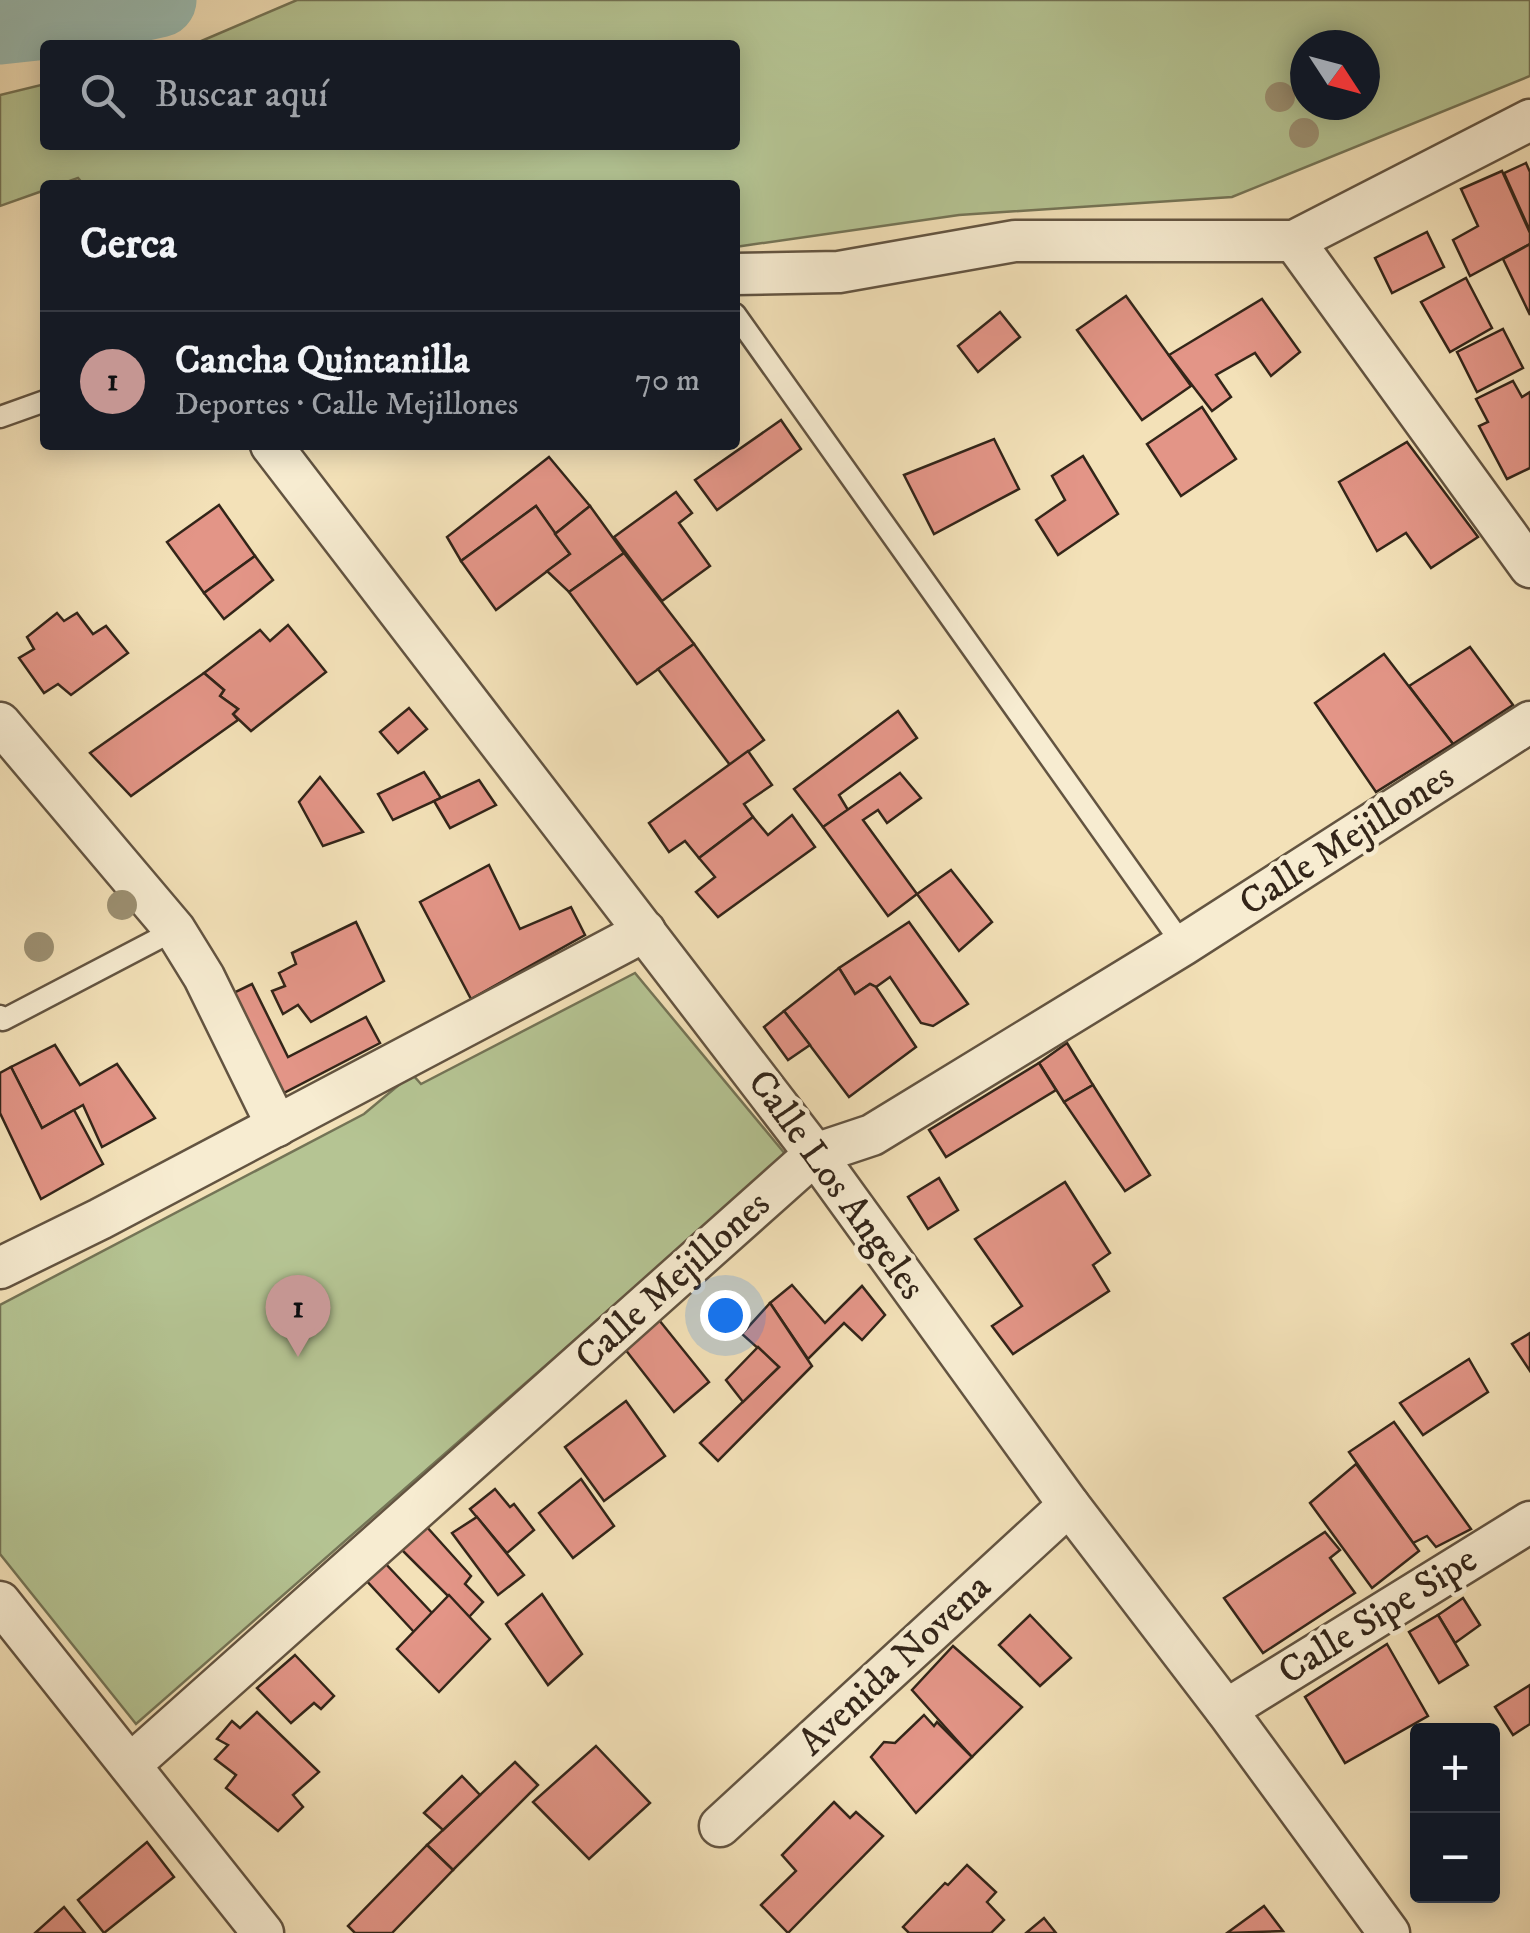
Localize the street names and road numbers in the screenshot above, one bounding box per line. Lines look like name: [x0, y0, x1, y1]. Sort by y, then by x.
street label: Calle Mejillones: [1231, 753, 1463, 927]
street label: Calle Los Angeles: [736, 1061, 936, 1309]
street label: Calle Mejillones: [566, 1181, 780, 1381]
street label: Calle Sipe Sipe: [1270, 1536, 1486, 1696]
street label: Avenida Novena: [789, 1564, 1001, 1766]

